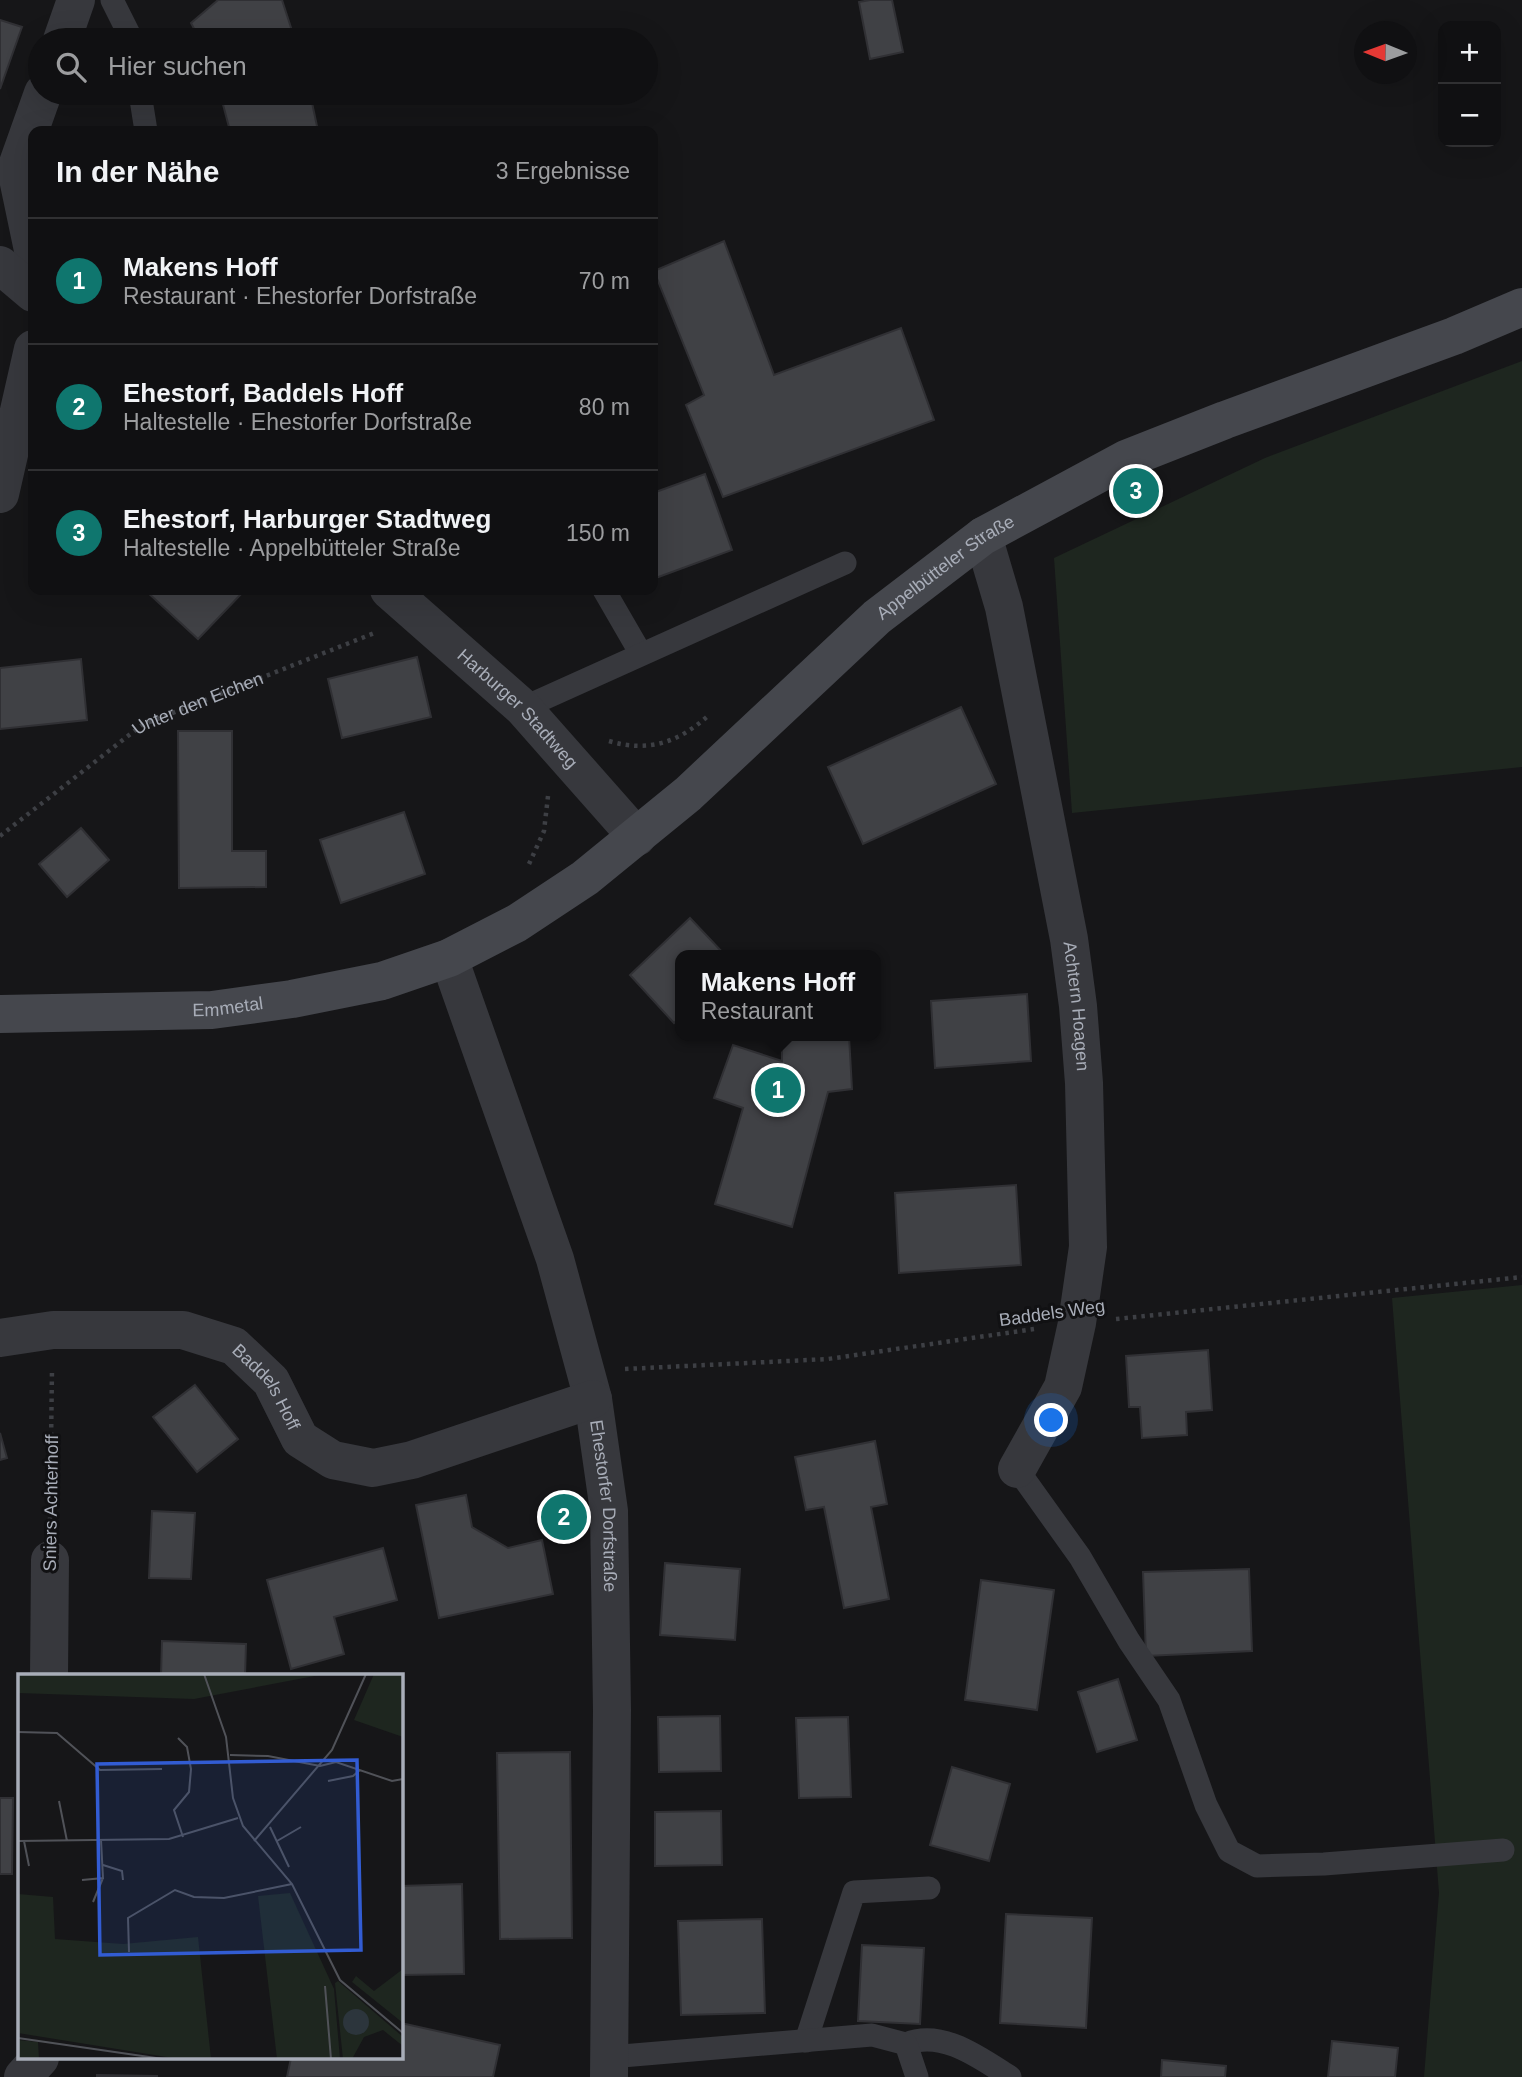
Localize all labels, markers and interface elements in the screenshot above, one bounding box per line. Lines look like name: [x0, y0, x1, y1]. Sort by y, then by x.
north arrow: [1354, 21, 1417, 84]
map controls: [1438, 21, 1501, 147]
button: +: [1438, 21, 1501, 84]
search box: [28, 28, 658, 105]
icon: search: [52, 48, 90, 86]
text: Hier suchen: [108, 51, 247, 81]
button: −: [1438, 84, 1501, 147]
text: In der Nähe: [56, 155, 219, 188]
text: 3 Ergebnisse: [496, 158, 630, 184]
text: Makens Hoff: [123, 252, 278, 282]
text: 1: [73, 268, 85, 294]
text: 70 m: [579, 268, 630, 294]
text: Restaurant · Ehestorfer Dorfstraße: [123, 283, 477, 309]
text: Ehestorf, Baddels Hoff: [123, 378, 403, 408]
text: 2: [73, 394, 85, 420]
text: 80 m: [579, 394, 630, 420]
text: Haltestelle · Ehestorfer Dorfstraße: [123, 409, 472, 435]
pin: 3: [1113, 465, 1159, 517]
text: Ehestorf, Harburger Stadtweg: [123, 504, 491, 534]
street label: Appelbütteler Straße: [873, 511, 1018, 624]
text: 3: [73, 520, 85, 546]
text: 150 m: [566, 520, 630, 546]
text: Haltestelle · Appelbütteler Straße: [123, 535, 461, 561]
street label: Harburger Stadtweg: [453, 645, 582, 772]
street label: Unter den Eichen: [128, 668, 266, 739]
street label: Achtern Hoagen: [1059, 940, 1093, 1072]
popup: [675, 950, 881, 1041]
text: Makens Hoff: [701, 967, 855, 997]
street label: Emmetal: [192, 993, 264, 1020]
text: Restaurant: [701, 998, 813, 1024]
pin: 1: [755, 1064, 801, 1116]
street label: Baddels Weg: [998, 1296, 1106, 1330]
street label: Baddels Hoff: [228, 1340, 304, 1434]
your location: [1034, 1403, 1068, 1437]
street label: Ehestorfer Dorfstraße: [586, 1419, 620, 1592]
street label: Sniers Achterhoff: [40, 1433, 62, 1572]
pin: 2: [541, 1491, 587, 1543]
inset map: [18, 1674, 402, 2060]

